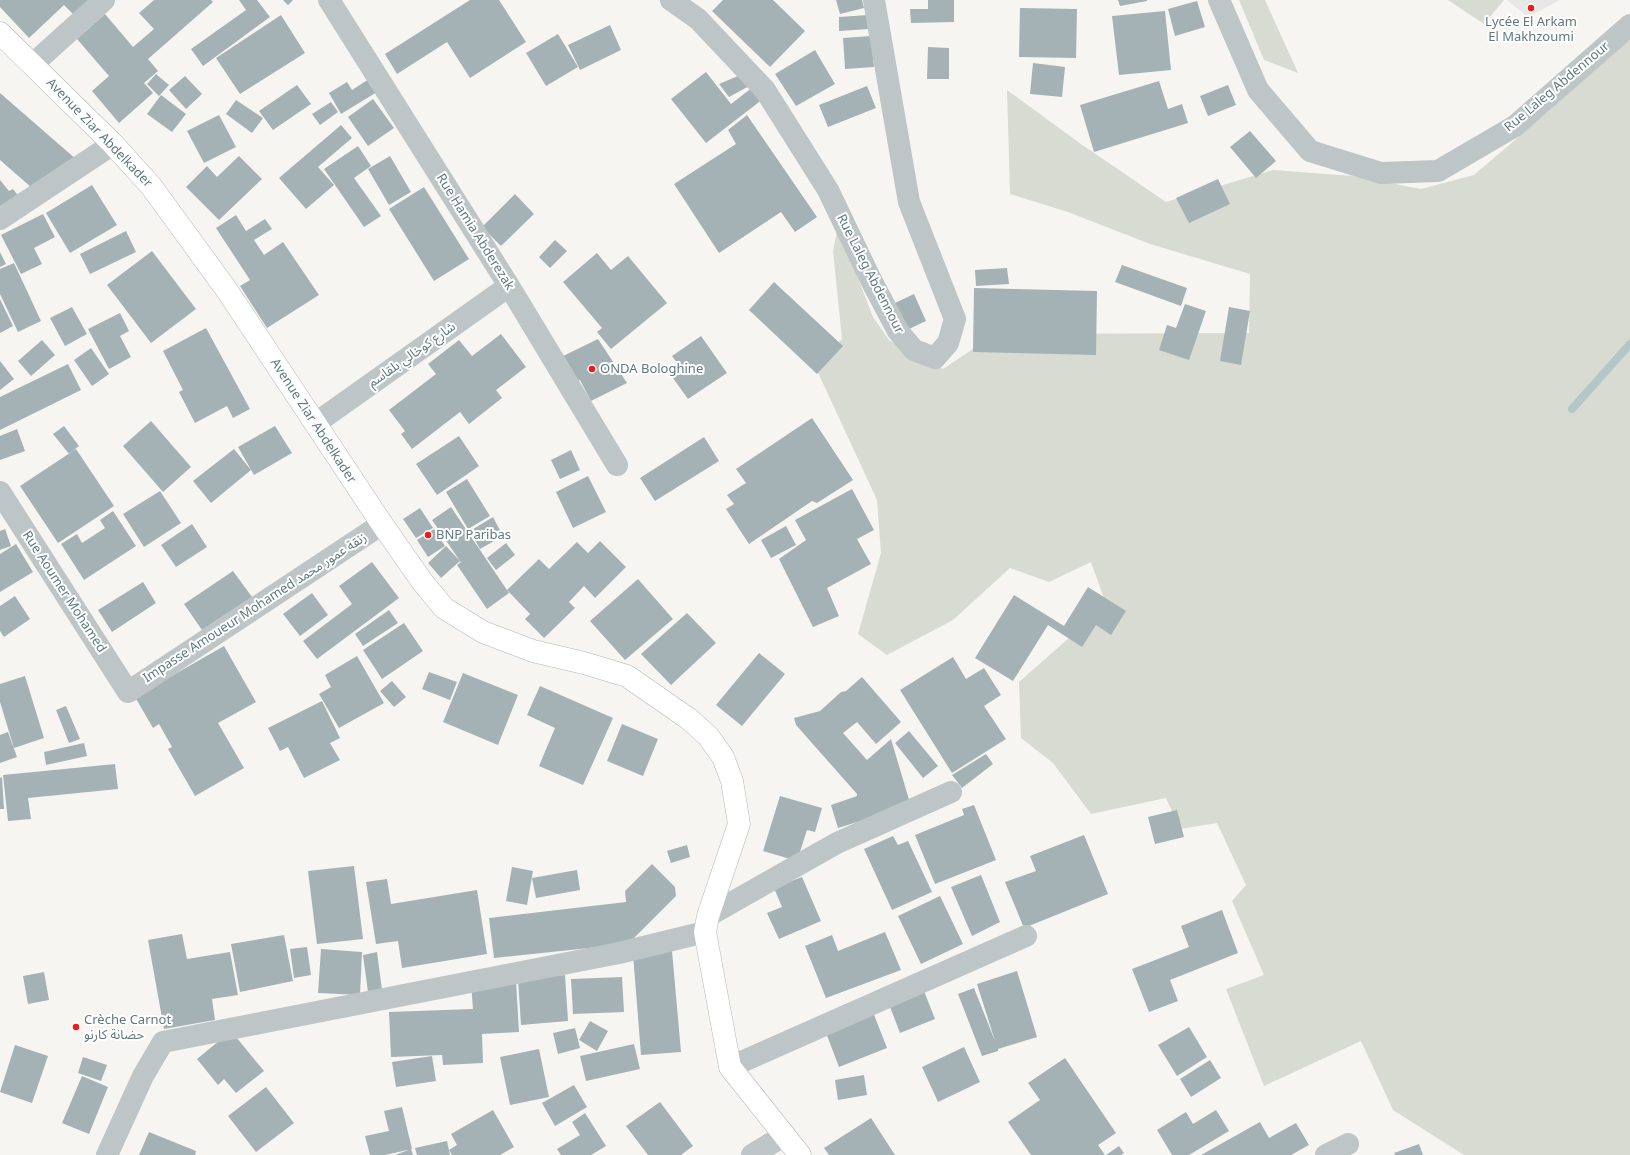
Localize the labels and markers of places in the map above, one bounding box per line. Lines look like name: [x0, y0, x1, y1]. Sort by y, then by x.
marker: Lycée El Arkam El Makhzoumi: [1526, 3, 1536, 13]
place label: Lycée El Arkam El Makhzoumi: [1485, 14, 1577, 45]
place label: ONDA Bologhine: [600, 361, 703, 377]
marker: ONDA Bologhine: [587, 364, 597, 374]
place label: BNP Paribas: [436, 527, 511, 543]
marker: BNP Paribas: [423, 530, 433, 540]
place label: Crèche Carnot حضانة كارنو: [84, 1012, 171, 1043]
marker: Crèche Carnot حضانة كارنو: [71, 1022, 81, 1032]

